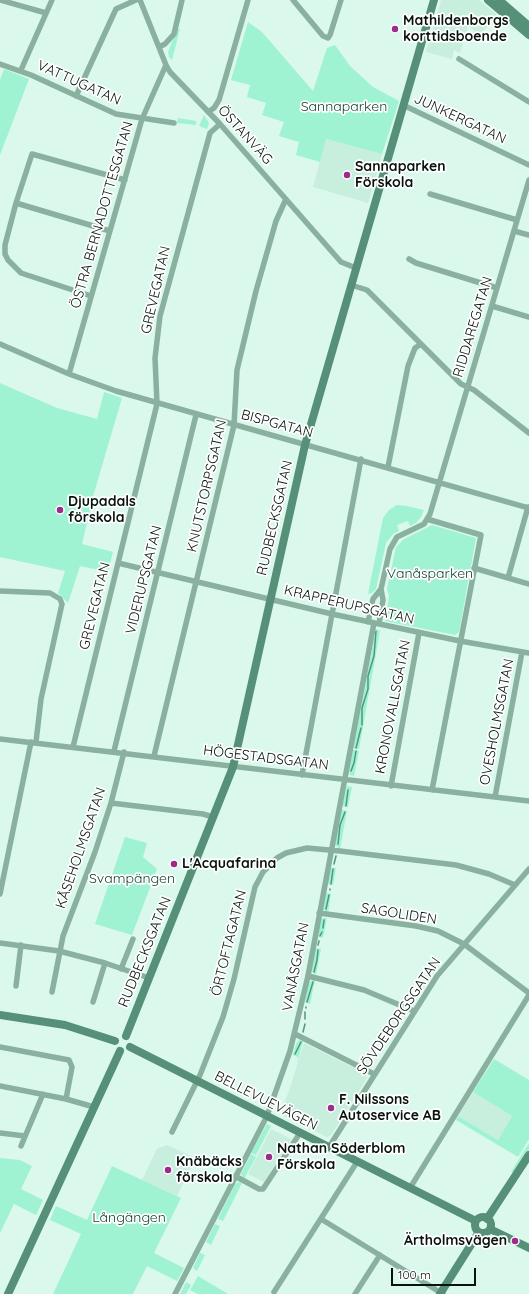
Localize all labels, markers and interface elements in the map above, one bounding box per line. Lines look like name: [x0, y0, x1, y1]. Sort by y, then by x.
place label: Mathildenborgs korttidsboende: [403, 13, 508, 46]
marker: Mathildenborgs korttidsboende: [390, 24, 400, 34]
street label: VATTUGATAN: [35, 57, 123, 109]
street label: JUNKERGATAN: [411, 90, 509, 148]
park label: Sannaparken: [301, 99, 387, 115]
street label: ÖSTANVÄG: [214, 102, 276, 168]
street label: ÖSTRA BERNADOTTESGATAN: [67, 120, 137, 310]
place label: Sannaparken Förskola: [355, 159, 446, 192]
marker: Sannaparken Förskola: [342, 170, 352, 180]
street label: GREVEGATAN: [138, 245, 174, 335]
street label: RIDDAREGATAN: [450, 275, 496, 379]
street label: BISPGATAN: [239, 406, 315, 442]
street label: KNUTSTORPSGATAN: [184, 418, 230, 554]
street label: RUDBECKSGATAN: [254, 459, 296, 577]
place label: Djupadals förskola: [68, 494, 136, 526]
marker: Djupadals förskola: [55, 505, 65, 515]
street label: VIDERUPSGATAN: [122, 524, 166, 636]
street label: GREVEGATAN: [76, 561, 114, 651]
park label: Vanåsparken: [387, 566, 473, 582]
street label: KRAPPERUPSGATAN: [282, 582, 416, 628]
street label: KRONOVALLSGATAN: [372, 639, 414, 775]
street label: OVESHOLMSGATAN: [476, 657, 518, 787]
street label: HÖGESTADSGATAN: [202, 742, 330, 774]
street label: KÅSEHOLMSGATAN: [52, 785, 110, 911]
place label: L'Acquafarina: [182, 856, 276, 872]
marker: L'Acquafarina: [169, 859, 179, 869]
park label: Svampängen: [89, 871, 175, 887]
street label: ÖRTOFTAGATAN: [208, 888, 250, 998]
street label: RUDBECKSGATAN: [115, 894, 175, 1010]
street label: SAGOLIDEN: [360, 900, 438, 928]
street label: VANÅSGATAN: [279, 921, 313, 1013]
street label: SÖVDEBORGSGATAN: [354, 954, 444, 1078]
street label: BELLEVUEVÄGEN: [212, 1068, 320, 1134]
place label: F. Nilssons Autoservice AB: [339, 1092, 441, 1124]
marker: F. Nilssons Autoservice AB: [326, 1103, 336, 1113]
place label: Nathan Söderblom Förskola: [277, 1141, 405, 1174]
marker: Nathan Söderblom Förskola: [264, 1152, 274, 1162]
place label: Knäbäcks förskola: [176, 1154, 242, 1186]
marker: Knäbäcks förskola: [163, 1165, 173, 1175]
park label: Långängen: [92, 1210, 166, 1226]
place label: Ärtholmsvägen: [404, 1233, 507, 1249]
marker: Ärtholmsvägen: [510, 1236, 520, 1246]
scale bar: [393, 1260, 478, 1286]
text: 100 m: [398, 1267, 431, 1282]

